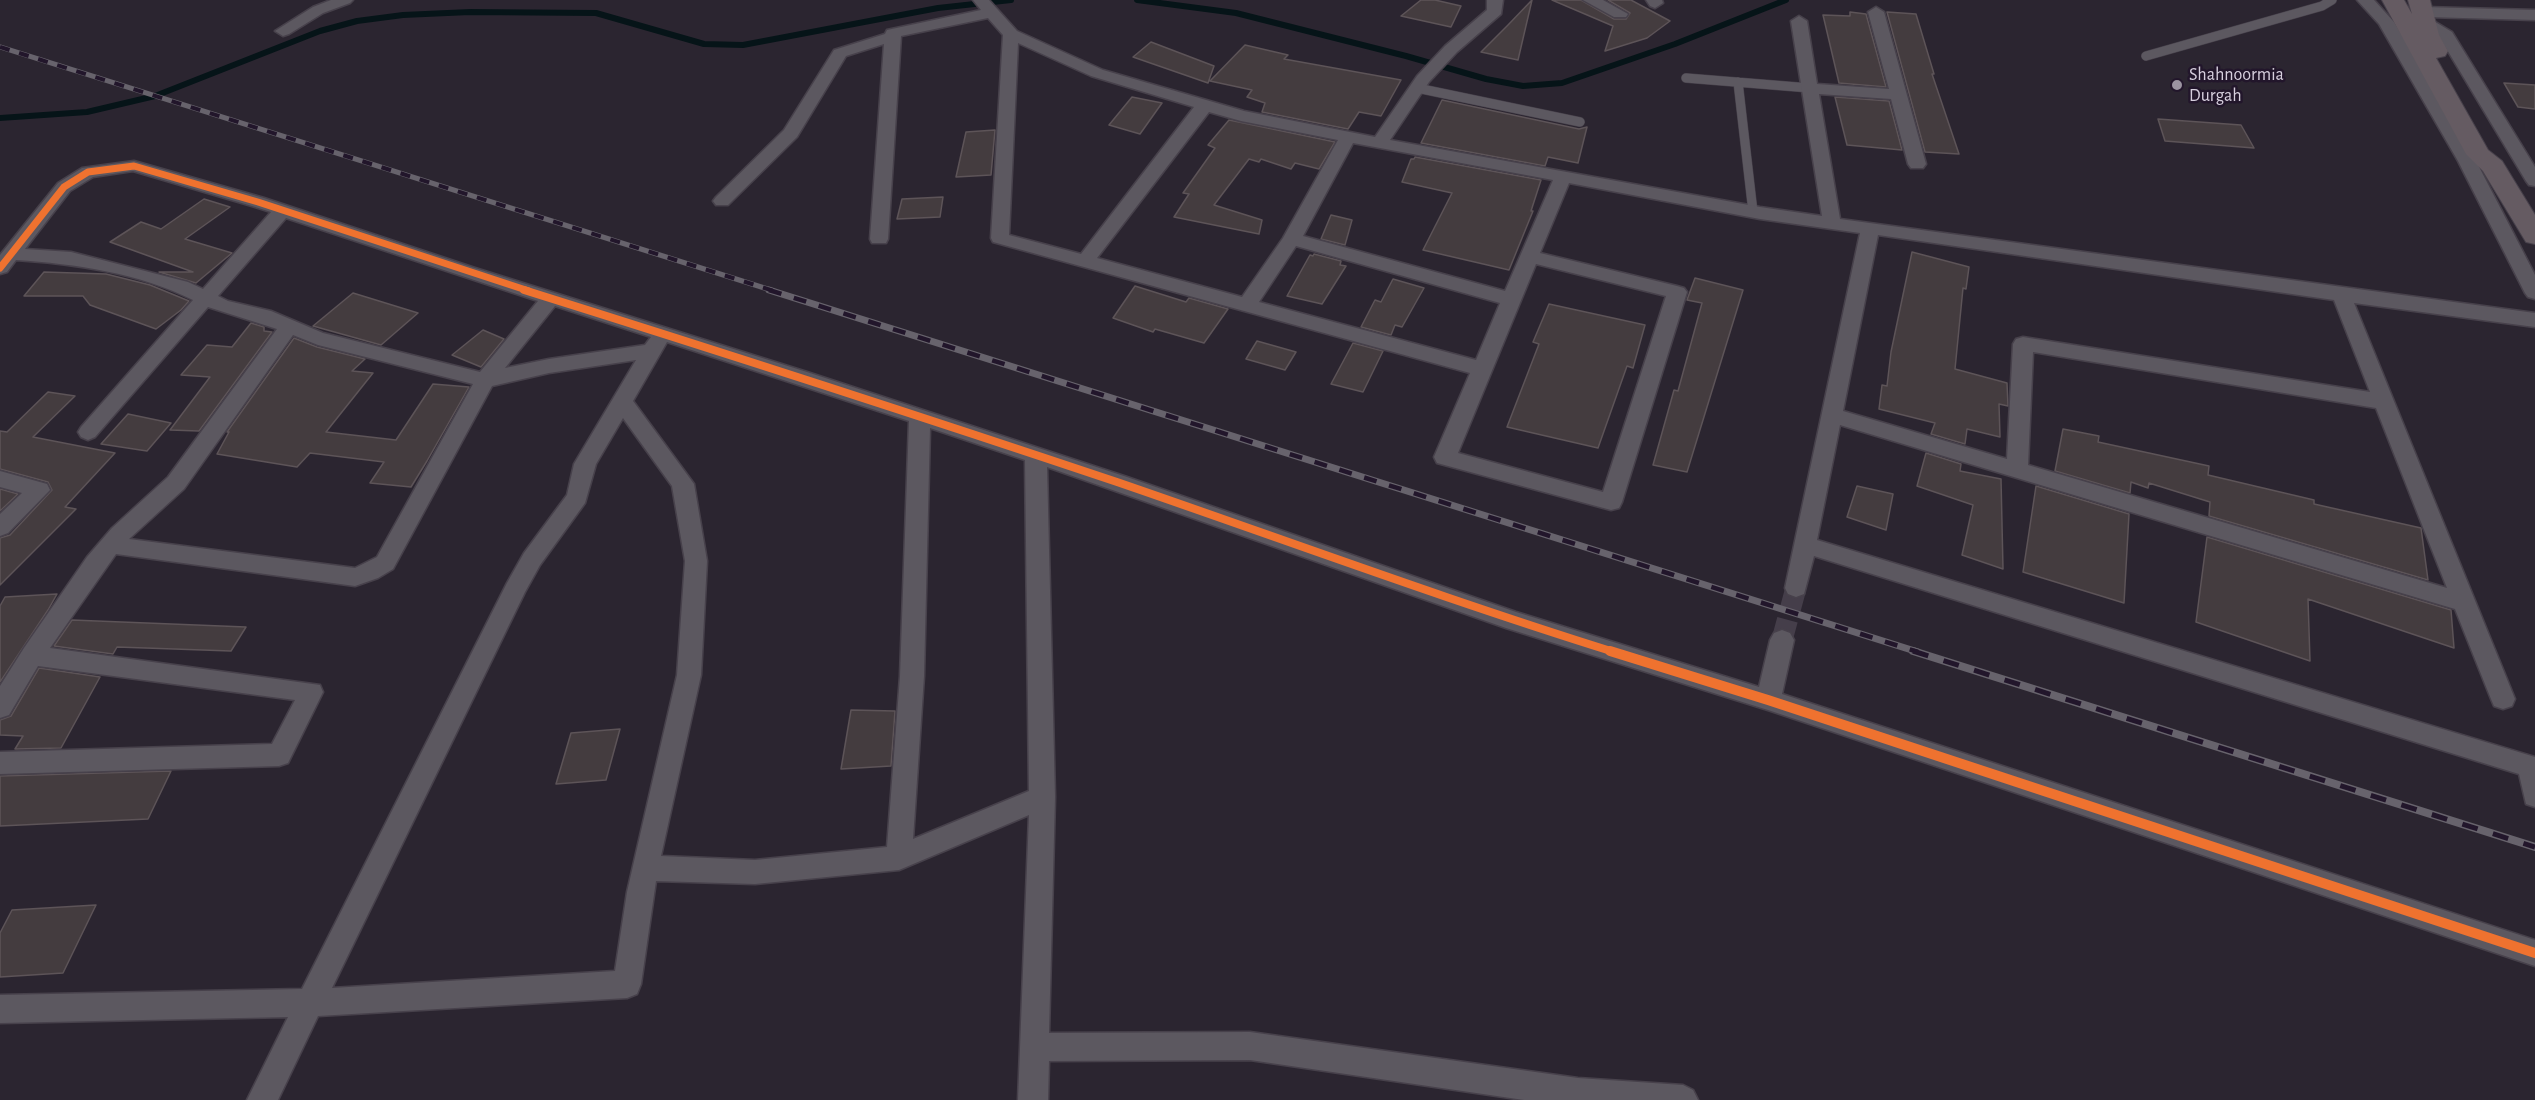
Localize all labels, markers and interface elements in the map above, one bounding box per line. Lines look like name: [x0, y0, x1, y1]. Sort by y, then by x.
place label: Shahnoormia Durgah: [2189, 64, 2284, 106]
marker: Shahnoormia Durgah: [2170, 78, 2184, 92]

